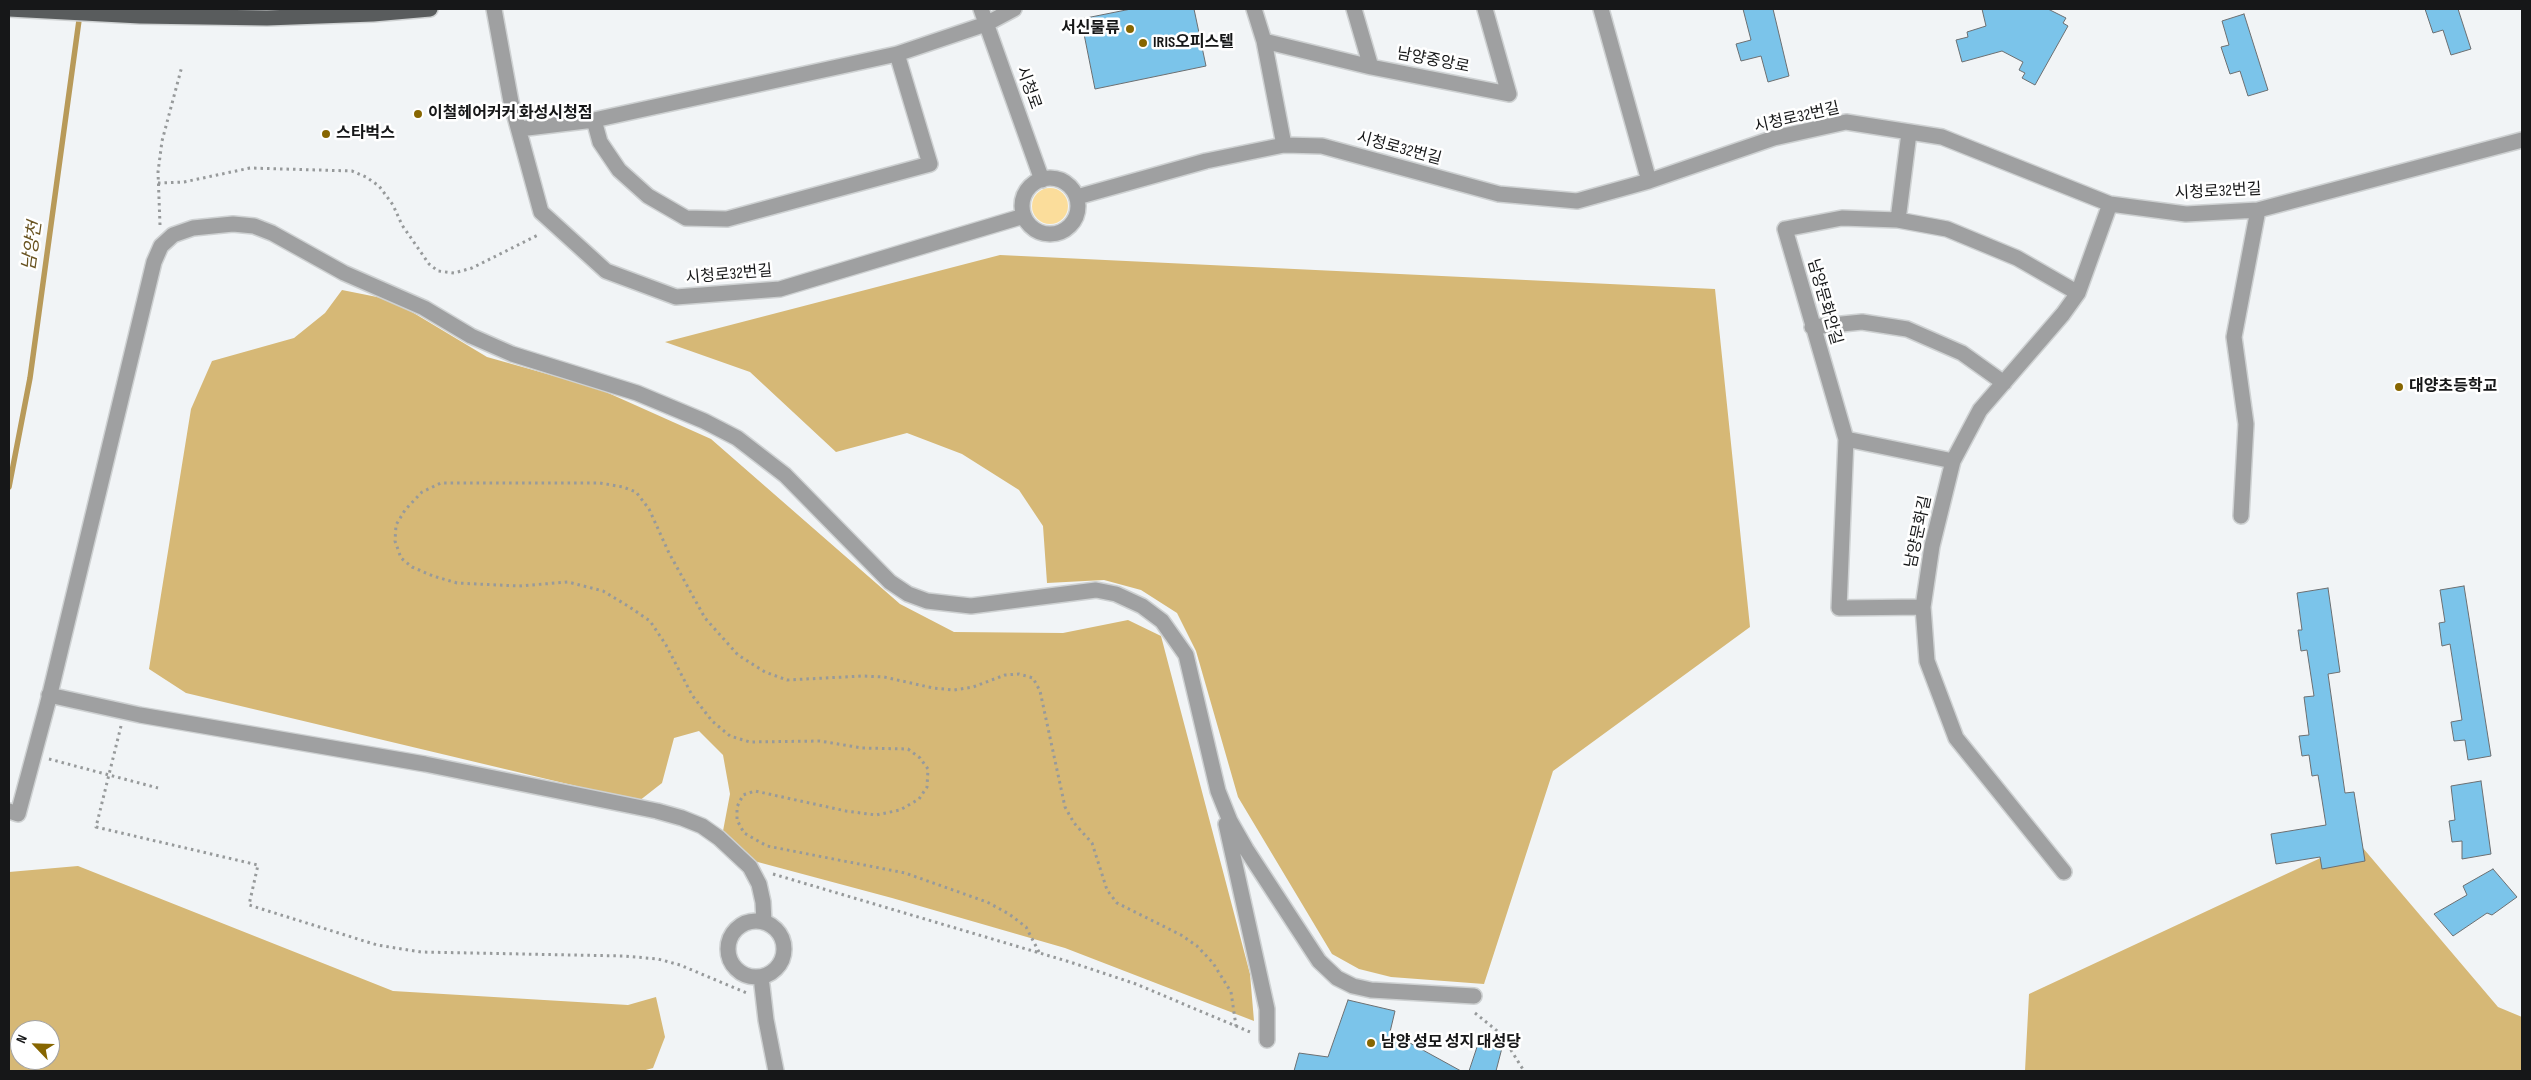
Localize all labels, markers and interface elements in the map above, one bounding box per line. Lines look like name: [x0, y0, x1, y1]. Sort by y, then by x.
place label: 서신물류: [1061, 19, 1120, 39]
marker: 서신물류: [1124, 23, 1136, 35]
place label: IRIS오피스텔: [1153, 33, 1234, 53]
marker: IRIS오피스텔: [1137, 37, 1149, 49]
street label: 남양중앙로: [1395, 45, 1471, 77]
street label: 시청로: [1011, 64, 1045, 112]
street label: 시청로32번길: [1752, 99, 1842, 137]
place label: 이철헤어커커 화성시청점: [428, 104, 592, 124]
marker: 이철헤어커커 화성시청점: [412, 108, 424, 120]
place label: 스타벅스: [336, 124, 395, 144]
marker: 스타벅스: [320, 128, 332, 140]
street label: 시청로32번길: [1355, 128, 1443, 170]
street label: 시청로32번길: [2174, 180, 2262, 204]
water label: 남양천: [19, 220, 47, 272]
street label: 남양문화안길: [1803, 257, 1845, 347]
street label: 시청로32번길: [685, 262, 773, 288]
place label: 대양초등학교: [2409, 377, 2497, 397]
marker: 대양초등학교: [2393, 381, 2405, 393]
street label: 남양문화길: [1902, 494, 1936, 570]
north arrow: [10, 1020, 60, 1070]
text: N: [12, 1032, 31, 1046]
place label: 남양 성모 성지 대성당: [1381, 1033, 1521, 1053]
marker: 남양 성모 성지 대성당: [1365, 1037, 1377, 1049]

